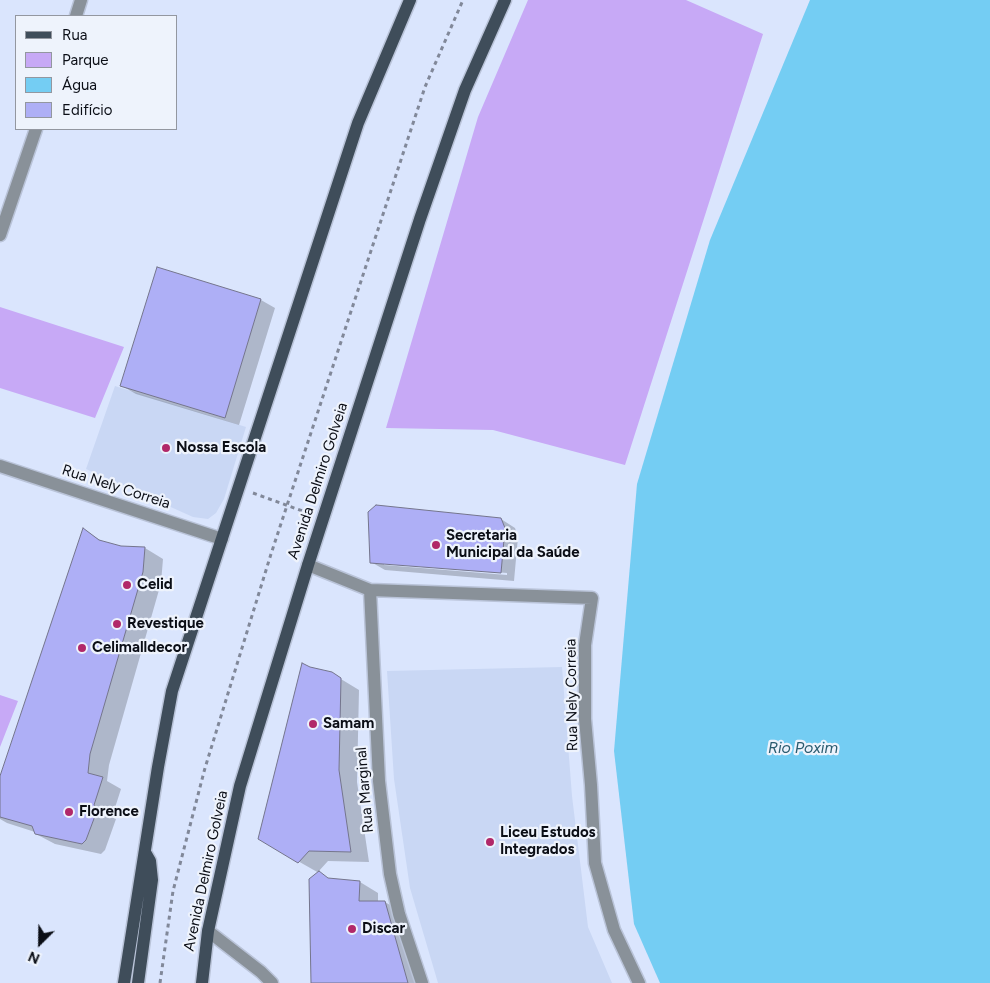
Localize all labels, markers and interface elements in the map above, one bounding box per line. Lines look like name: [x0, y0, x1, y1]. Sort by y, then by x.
legend: [15, 15, 178, 130]
text: Rua: [62, 26, 87, 44]
text: Parque: [62, 51, 109, 69]
text: Água: [62, 76, 97, 94]
text: Edifício: [62, 101, 112, 119]
street label: Avenida Delmiro Golveia: [284, 400, 352, 562]
place label: Nossa Escola: [176, 439, 266, 457]
marker: Nossa Escola: [160, 442, 172, 454]
street label: Rua Nely Correia: [60, 461, 172, 513]
place label: Secretaria Municipal da Saúde: [446, 527, 580, 562]
marker: Secretaria Municipal da Saúde: [430, 539, 442, 551]
place label: Celid: [137, 576, 173, 594]
marker: Celid: [121, 579, 133, 591]
place label: Revestique: [127, 615, 204, 633]
marker: Revestique: [111, 618, 123, 630]
street label: Rua Nely Correia: [562, 638, 582, 752]
place label: Celimalldecor: [92, 639, 187, 657]
marker: Celimalldecor: [76, 642, 88, 654]
place label: Samam: [323, 715, 374, 733]
marker: Samam: [307, 718, 319, 730]
water label: Rio Poxim: [768, 738, 838, 758]
street label: Rua Marginal: [352, 746, 378, 834]
street label: Avenida Delmiro Golveia: [180, 789, 232, 953]
place label: Florence: [79, 803, 139, 821]
marker: Florence: [63, 806, 75, 818]
place label: Liceu Estudos Integrados: [500, 824, 596, 859]
marker: Liceu Estudos Integrados: [484, 836, 496, 848]
north arrow: [15, 918, 65, 968]
place label: Discar: [362, 920, 405, 938]
marker: Discar: [346, 923, 358, 935]
text: N: [26, 947, 42, 967]

